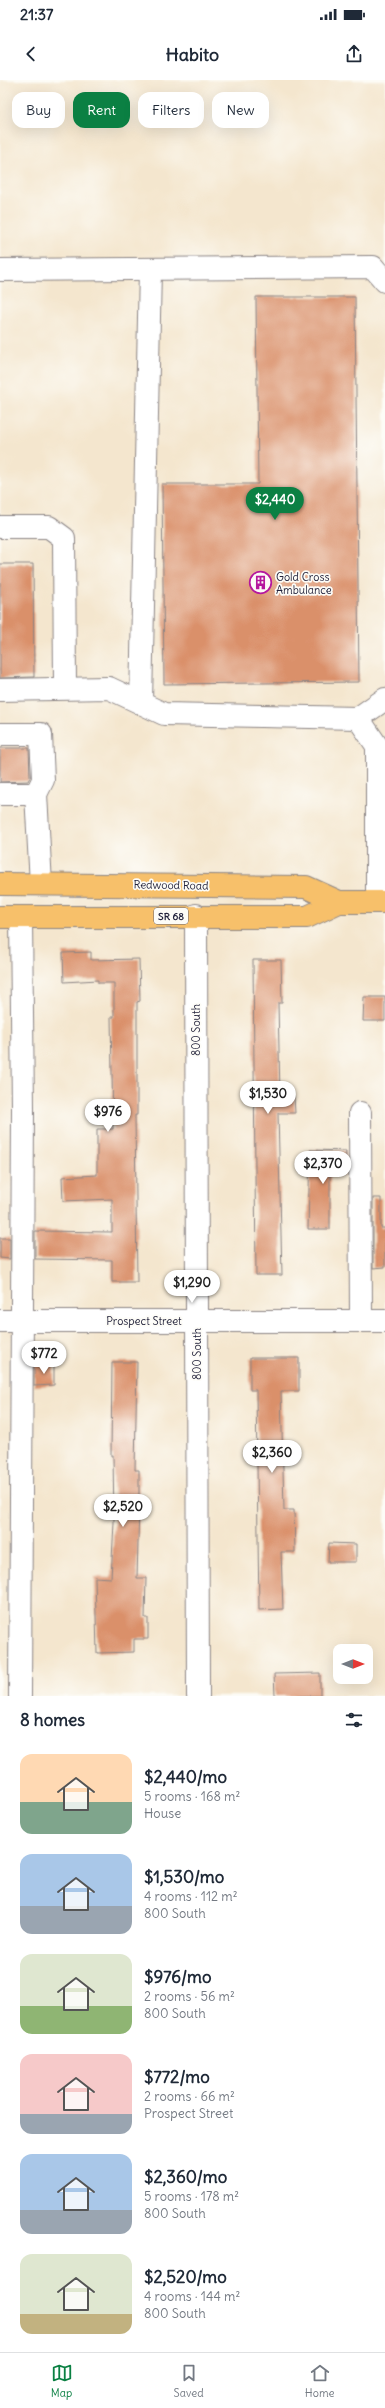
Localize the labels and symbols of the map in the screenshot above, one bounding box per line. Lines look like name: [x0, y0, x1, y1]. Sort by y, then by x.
pin: $2,440: [242, 487, 308, 521]
building icon: Gold Cross Ambulance: [247, 570, 273, 596]
place label: Gold Cross Ambulance: [276, 570, 332, 597]
street label: Redwood Road: [133, 877, 209, 893]
road number: SR 68: [154, 908, 188, 924]
street label: 800 South: [189, 1004, 203, 1056]
pin: $1,530: [235, 1081, 301, 1115]
pin: $976: [84, 1099, 132, 1133]
pin: $2,370: [290, 1151, 356, 1185]
pin: $1,290: [159, 1270, 225, 1304]
street label: Prospect Street: [106, 1314, 182, 1328]
street label: 800 South: [190, 1328, 204, 1380]
pin: $772: [20, 1341, 68, 1375]
pin: $2,360: [239, 1440, 305, 1474]
pin: $2,520: [90, 1494, 156, 1528]
north arrow: [333, 1644, 373, 1684]

